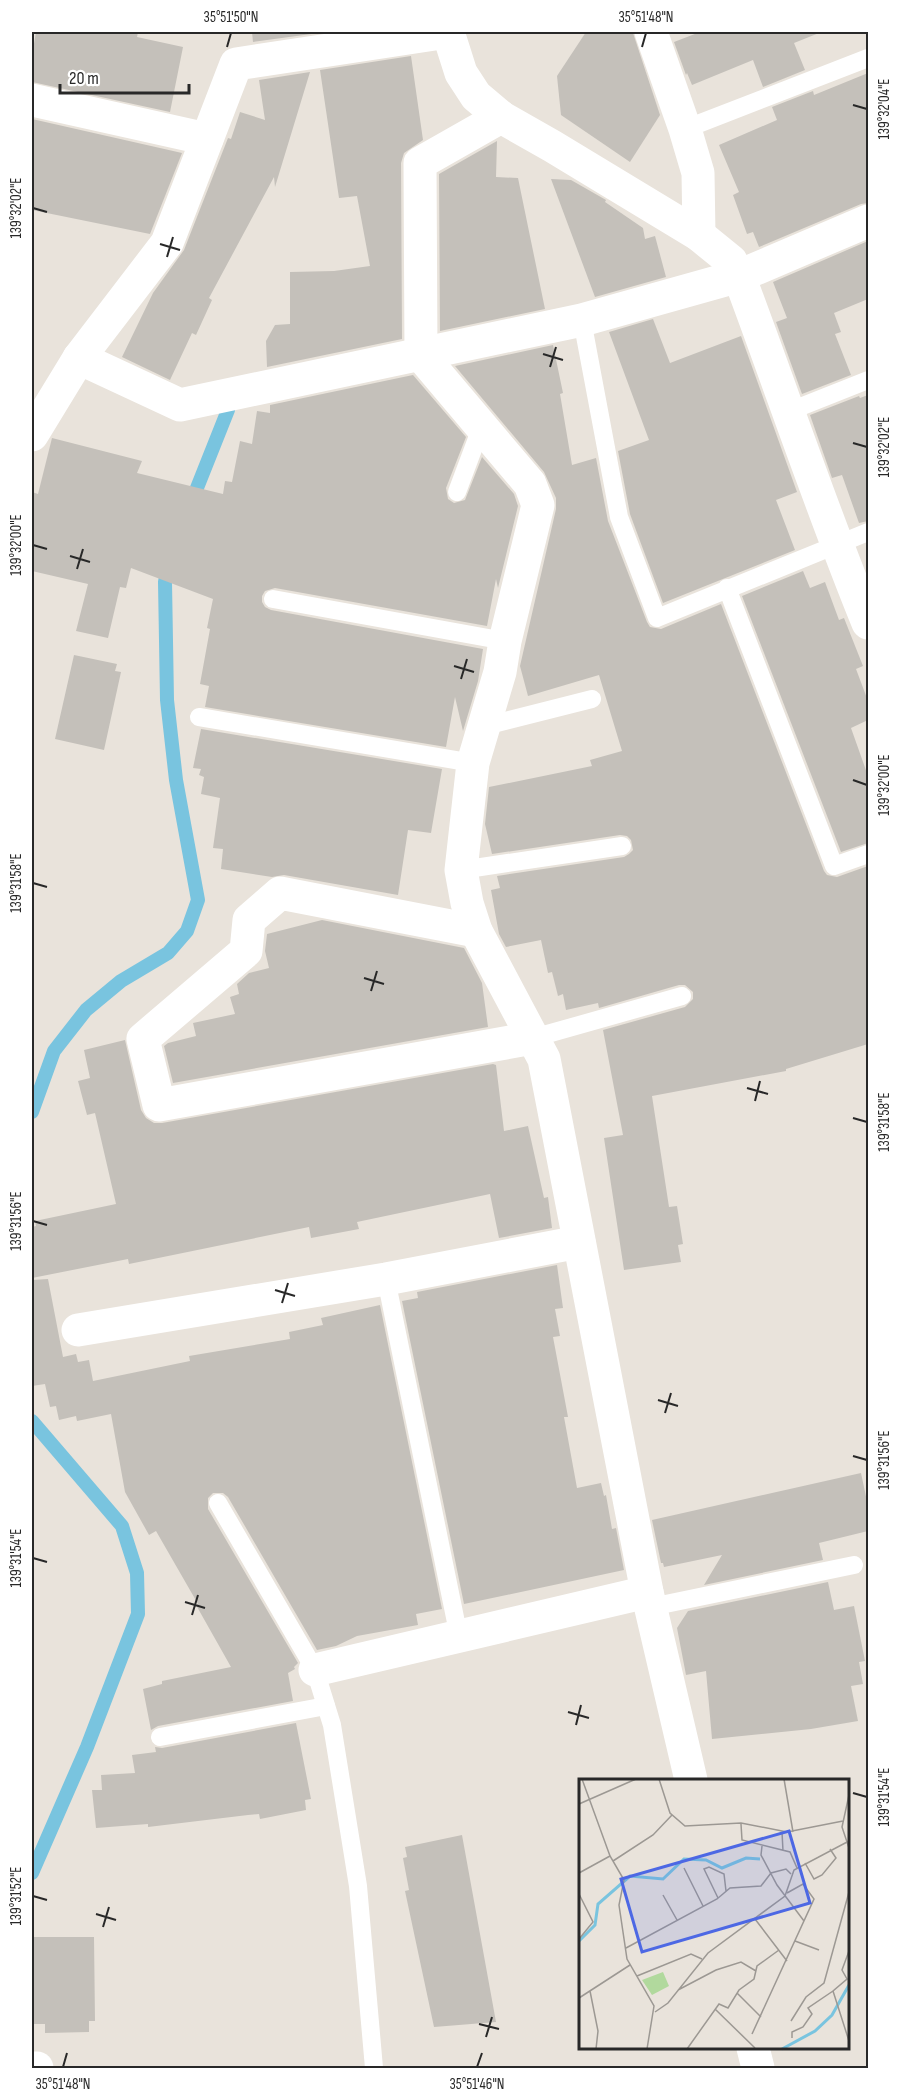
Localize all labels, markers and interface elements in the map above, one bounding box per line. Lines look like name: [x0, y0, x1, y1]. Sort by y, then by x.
text: 35°51'50"N: [204, 8, 258, 27]
text: 35°51'48"N: [619, 8, 673, 27]
scale bar: [60, 57, 189, 95]
text: 20 m: [69, 68, 99, 89]
text: 139°32'04"E: [875, 78, 894, 140]
text: 139°32'02"E: [7, 178, 26, 238]
text: 139°32'02"E: [875, 417, 894, 477]
text: 139°32'00"E: [7, 514, 26, 576]
text: 139°32'00"E: [875, 754, 894, 816]
text: 139°31'58"E: [7, 853, 26, 913]
text: 139°31'58"E: [875, 1092, 894, 1152]
text: 139°31'56"E: [7, 1191, 26, 1251]
text: 139°31'56"E: [875, 1430, 894, 1490]
text: 139°31'54"E: [7, 1528, 26, 1588]
text: 139°31'54"E: [875, 1767, 894, 1827]
inset map: [579, 1779, 849, 2049]
text: 139°31'52"E: [7, 1867, 26, 1925]
text: 35°51'48"N: [36, 2075, 90, 2094]
text: 35°51'46"N: [450, 2075, 504, 2094]

